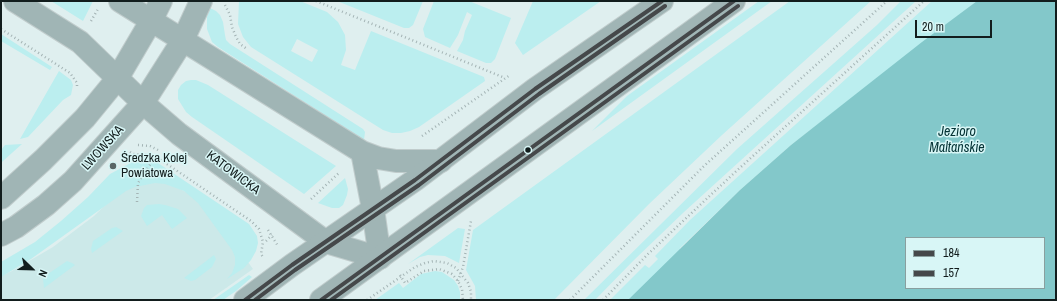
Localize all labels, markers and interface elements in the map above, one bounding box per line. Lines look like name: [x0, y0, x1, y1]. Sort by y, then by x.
scale bar: [917, 12, 994, 38]
text: 20 m: [922, 19, 944, 35]
street label: LWOWSKA: [79, 122, 127, 174]
water label: Jezioro Maltańskie: [929, 124, 985, 156]
unlabelled marker: [523, 145, 533, 155]
street label: KATOWICKA: [203, 148, 263, 198]
place label: Średzka Kolej Powiatowa: [121, 151, 187, 182]
marker: Średzka Kolej Powiatowa: [108, 161, 118, 171]
legend: [905, 237, 1045, 289]
text: 184: [943, 245, 959, 261]
north arrow: [12, 249, 52, 289]
text: 157: [943, 265, 959, 281]
text: N: [35, 268, 51, 279]

